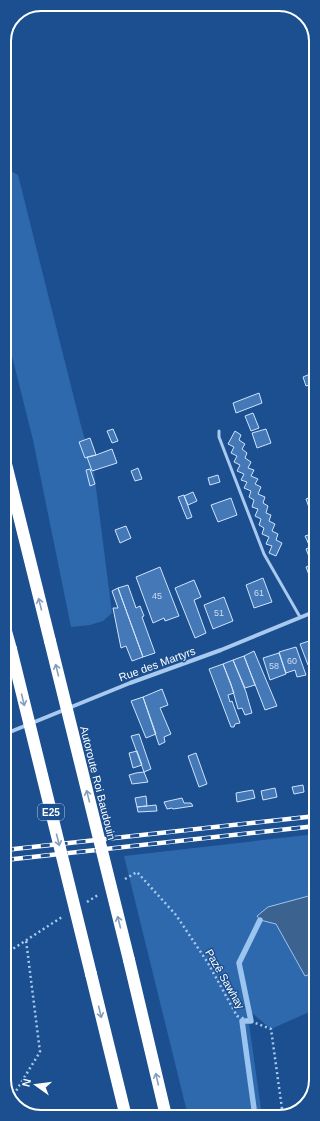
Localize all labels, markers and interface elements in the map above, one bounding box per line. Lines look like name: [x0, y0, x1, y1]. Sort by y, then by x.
house number: 61: [254, 588, 264, 598]
house number: 45: [152, 591, 162, 601]
one-way arrow: [36, 597, 44, 610]
house number: 51: [214, 608, 224, 618]
street label: Rue des Martyrs: [117, 644, 197, 683]
house number: 60: [287, 656, 297, 666]
house number: 58: [269, 661, 279, 671]
one-way arrow: [52, 664, 60, 677]
one-way arrow: [20, 693, 28, 706]
street label: Autoroute Roi Baudouin: [78, 725, 118, 841]
one-way arrow: [84, 790, 91, 803]
road number: E25: [38, 804, 64, 820]
one-way arrow: [55, 833, 62, 846]
one-way arrow: [115, 916, 122, 929]
street label: Pazê Sawhay: [203, 947, 247, 1012]
one-way arrow: [97, 1005, 105, 1018]
north arrow: [16, 1065, 56, 1105]
one-way arrow: [152, 1072, 160, 1085]
text: N: [20, 1077, 33, 1088]

